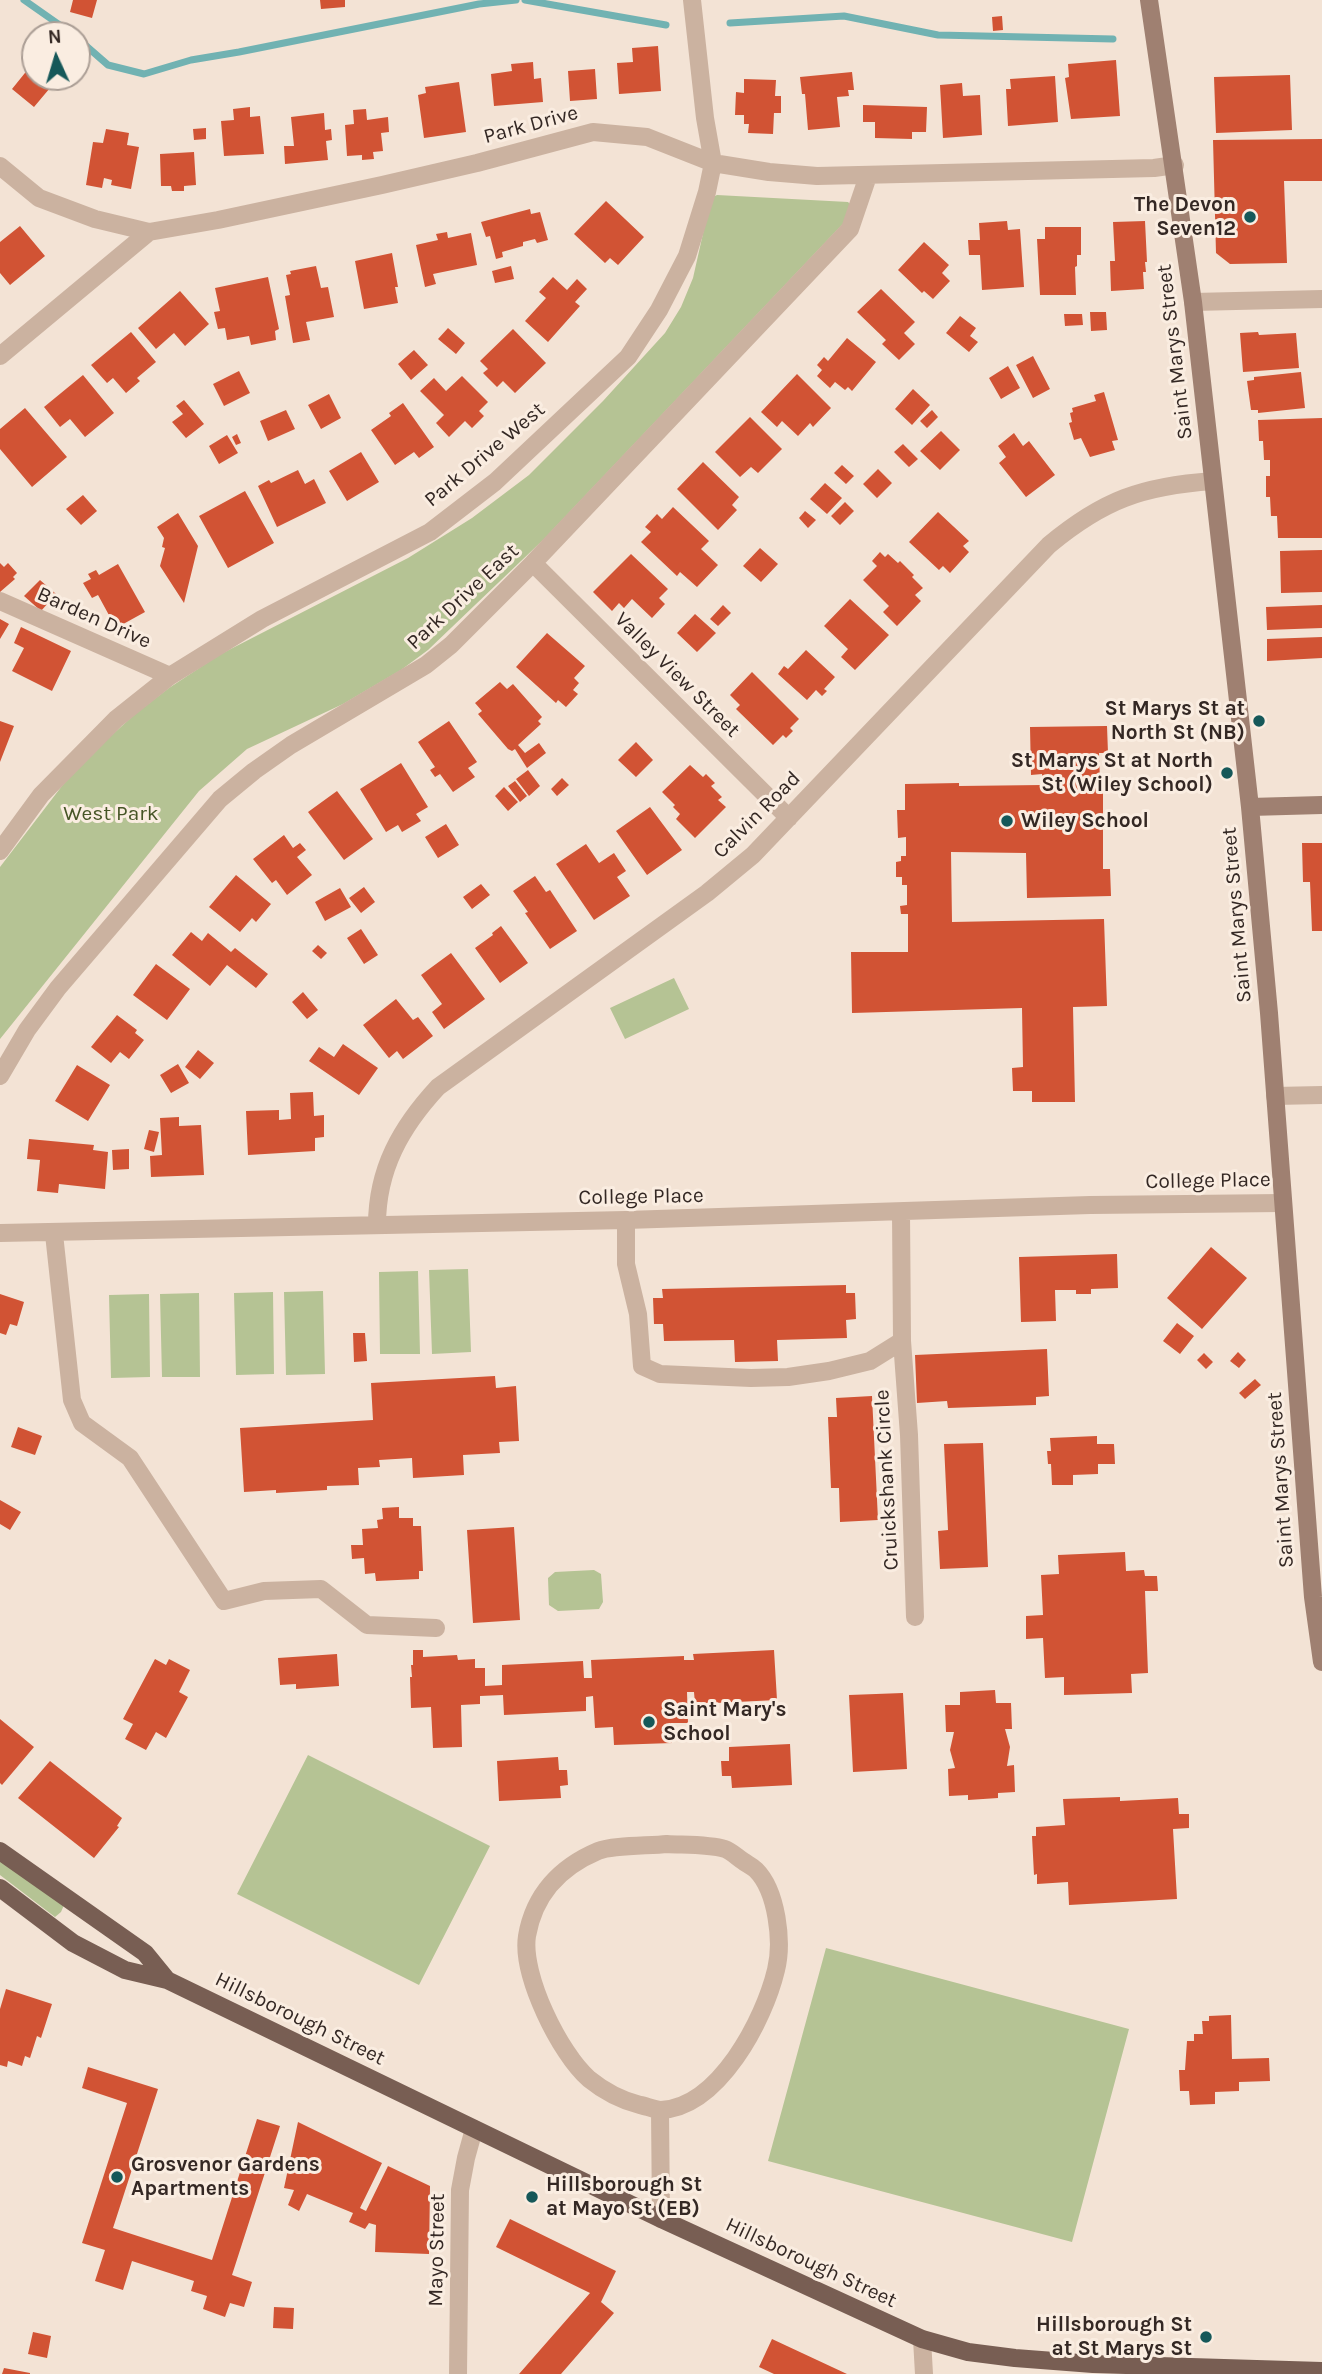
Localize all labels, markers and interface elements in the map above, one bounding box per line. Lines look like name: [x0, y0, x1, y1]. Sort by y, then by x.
north arrow: [21, 21, 91, 91]
text: N: [47, 26, 62, 48]
street label: Park Drive: [481, 100, 581, 150]
place label: The Devon Seven12: [1134, 192, 1236, 242]
marker: The Devon Seven12: [1242, 209, 1258, 225]
street label: Saint Marys Street: [1152, 263, 1198, 441]
street label: Park Drive West: [420, 397, 550, 513]
street label: Park Drive East: [402, 539, 524, 655]
street label: Barden Drive: [33, 582, 155, 654]
street label: Valley View Street: [609, 607, 745, 743]
place label: St Marys St at North St (NB): [1105, 696, 1245, 746]
marker: St Marys St at North St (NB): [1251, 713, 1267, 729]
place label: St Marys St at North St (Wiley School): [1011, 748, 1213, 798]
marker: St Marys St at North St (Wiley School): [1219, 765, 1235, 781]
street label: Calvin Road: [708, 766, 806, 864]
park label: West Park: [63, 801, 159, 827]
place label: Wiley School: [1021, 808, 1149, 834]
marker: Wiley School: [999, 813, 1015, 829]
street label: Saint Marys Street: [1217, 826, 1257, 1004]
street label: College Place: [1145, 1167, 1271, 1195]
street label: College Place: [578, 1183, 704, 1211]
street label: Cruickshank Circle: [870, 1389, 904, 1571]
street label: Saint Marys Street: [1262, 1391, 1300, 1569]
place label: Saint Mary's School: [663, 1697, 787, 1747]
marker: Saint Mary's School: [641, 1714, 657, 1730]
street label: Hillsborough Street: [211, 1967, 389, 2071]
place label: Grosvenor Gardens Apartments: [131, 2152, 320, 2202]
marker: Grosvenor Gardens Apartments: [109, 2169, 125, 2185]
place label: Hillsborough St at Mayo St (EB): [546, 2172, 702, 2222]
marker: Hillsborough St at Mayo St (EB): [524, 2189, 540, 2205]
street label: Mayo Street: [423, 2193, 451, 2307]
street label: Hillsborough Street: [721, 2212, 901, 2314]
place label: Hillsborough St at St Marys St: [1036, 2312, 1192, 2362]
marker: Hillsborough St at St Marys St: [1198, 2329, 1214, 2345]

